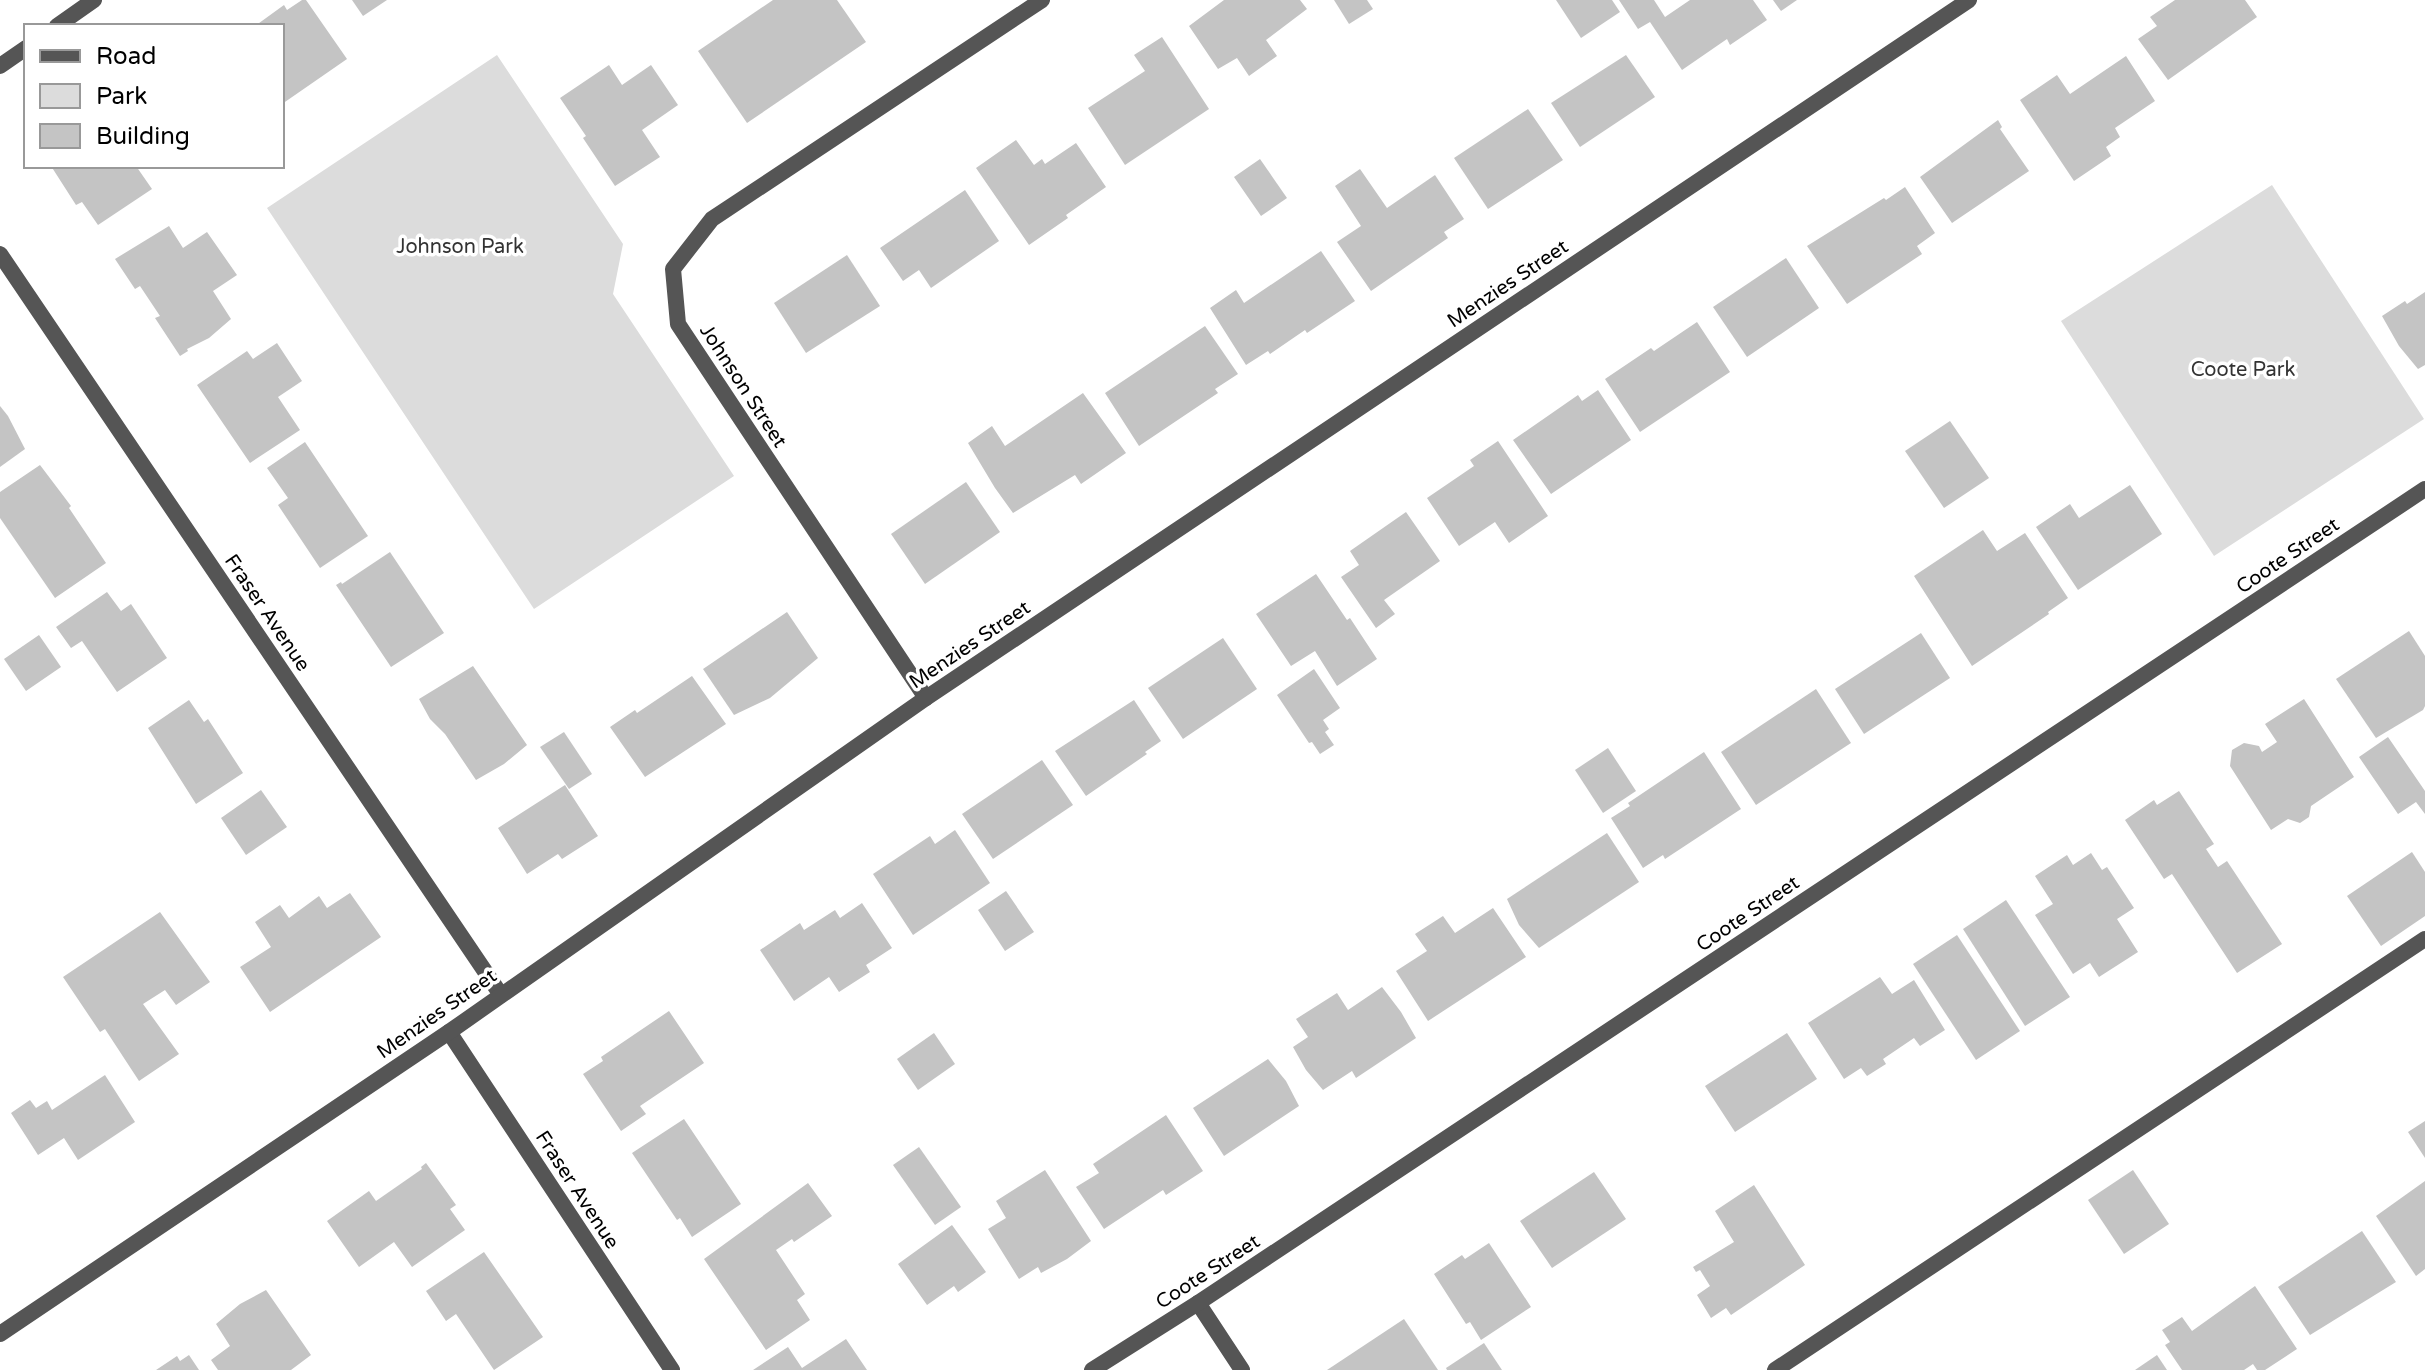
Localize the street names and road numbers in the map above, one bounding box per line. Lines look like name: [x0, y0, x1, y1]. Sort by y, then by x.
street label: Menzies Street: [1443, 234, 1573, 333]
street label: Johnson Street: [694, 320, 792, 452]
street label: Coote Street: [2232, 513, 2344, 599]
street label: Fraser Avenue: [219, 550, 315, 676]
street label: Menzies Street: [905, 595, 1035, 694]
street label: Coote Street: [1692, 871, 1804, 957]
street label: Menzies Street: [372, 964, 502, 1064]
street label: Fraser Avenue: [530, 1126, 624, 1254]
street label: Coote Street: [1152, 1229, 1265, 1314]

